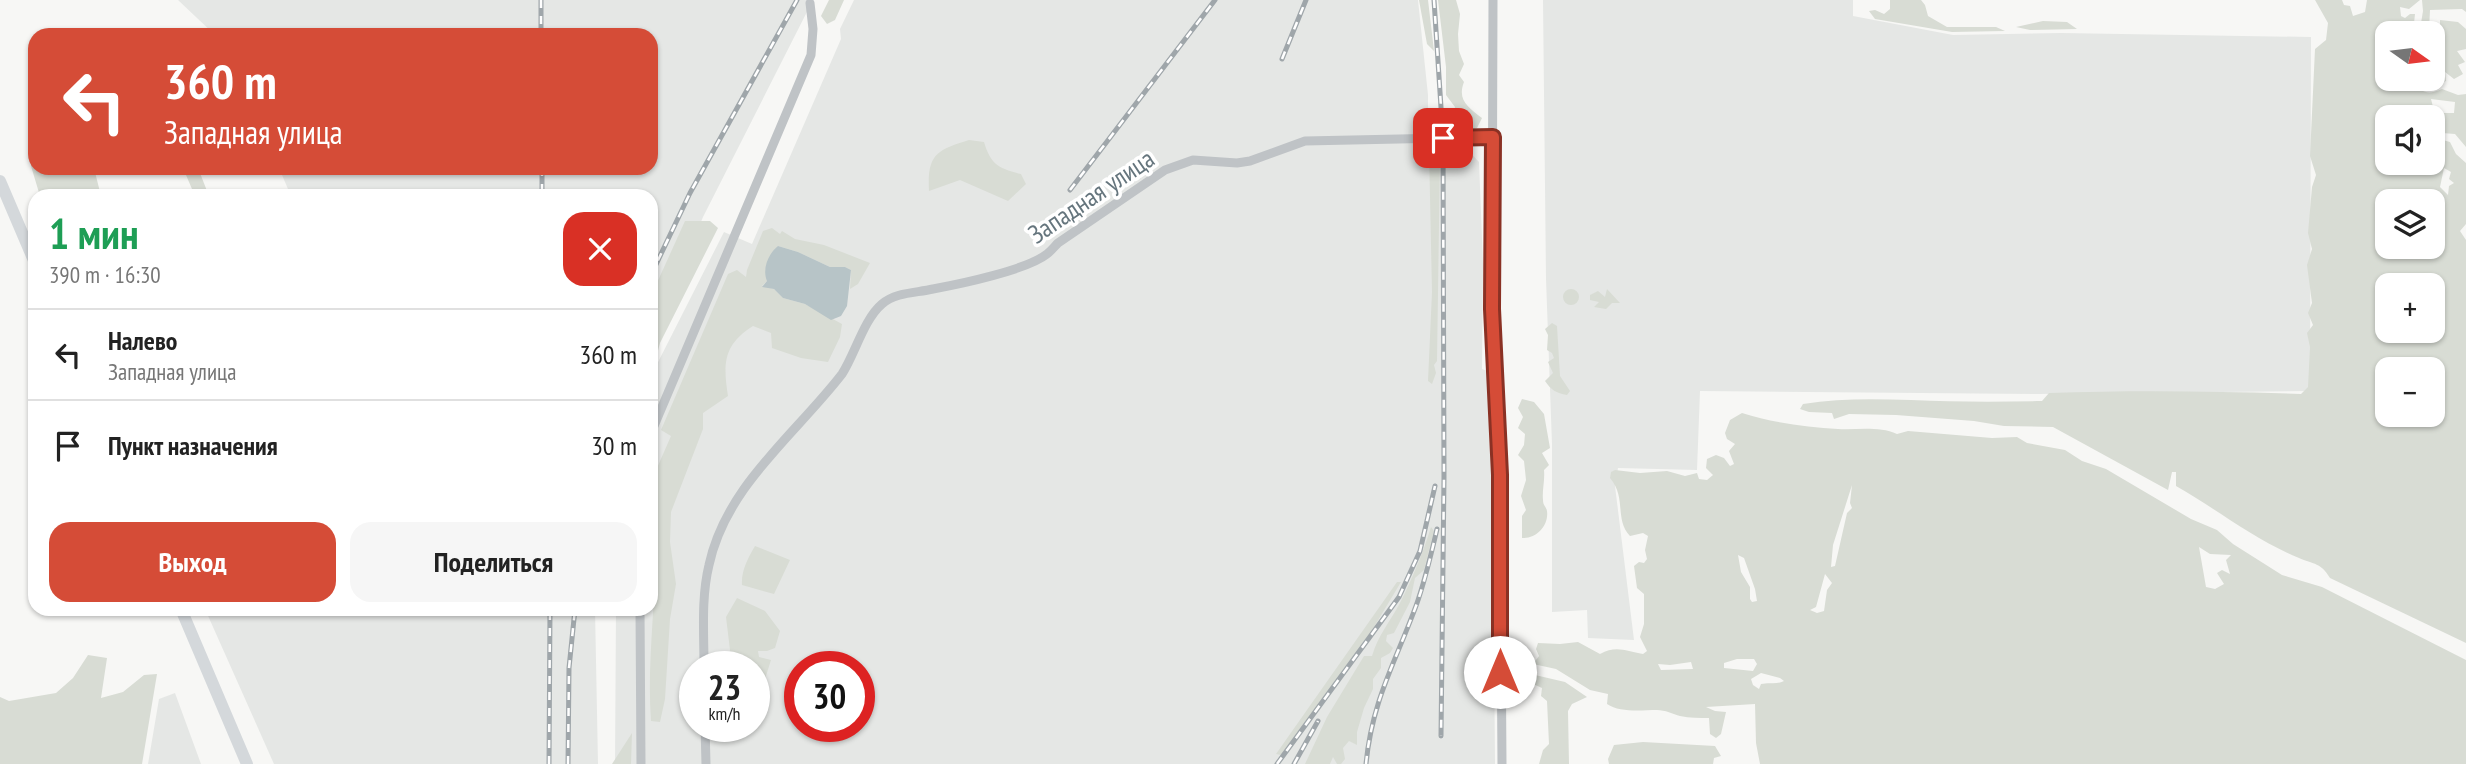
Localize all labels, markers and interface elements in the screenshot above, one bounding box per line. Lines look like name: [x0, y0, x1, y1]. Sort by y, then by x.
north arrow: [2375, 21, 2445, 91]
map controls: [2375, 21, 2445, 427]
text: 360 m: [164, 49, 277, 113]
icon: left: [49, 56, 140, 147]
button: sound: [2375, 105, 2445, 175]
pin: [1413, 108, 1473, 168]
text: Западная улица: [164, 111, 343, 153]
icon: arrive: [1424, 119, 1462, 157]
street label: Западная улица: [1022, 142, 1160, 250]
button: layers: [2375, 189, 2445, 259]
text: 1 мин: [49, 206, 139, 261]
button: close: [563, 212, 637, 286]
text: 390 m · 16:30: [49, 260, 161, 289]
button: +: [2375, 273, 2445, 343]
text: Налево: [108, 324, 177, 357]
icon: left: [49, 336, 87, 374]
text: 360 m: [579, 338, 637, 371]
text: Западная улица: [108, 357, 236, 386]
button: −: [2375, 357, 2445, 427]
icon: arrive: [49, 427, 87, 465]
text: Пункт назначения: [108, 429, 278, 462]
text: 30 m: [591, 429, 637, 462]
button: Выход: [49, 522, 336, 602]
button: Поделиться: [350, 522, 637, 602]
position arrow: [1463, 635, 1537, 709]
speed limit sign: 30: [784, 651, 875, 742]
text: 23: [708, 664, 741, 710]
text: km/h: [709, 702, 740, 725]

